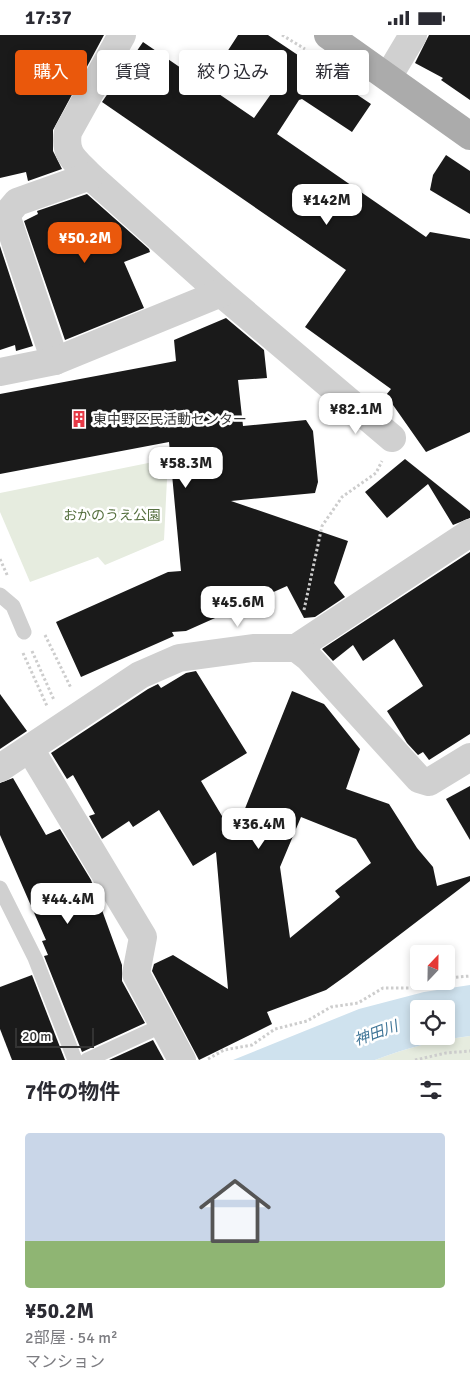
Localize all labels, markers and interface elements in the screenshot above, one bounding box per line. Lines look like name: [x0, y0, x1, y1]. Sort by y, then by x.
text: 17:37: [25, 6, 72, 30]
chip: 購入: [15, 50, 87, 95]
chip: 賃貸: [97, 50, 169, 95]
chip: 絞り込み: [179, 50, 287, 95]
chip: 新着: [297, 50, 369, 95]
pin: ¥142M: [292, 183, 362, 226]
text: ¥142M: [303, 190, 351, 210]
pin: ¥50.2M: [44, 221, 126, 264]
text: ¥50.2M: [59, 228, 111, 248]
pin: ¥82.1M: [315, 393, 397, 435]
text: ¥82.1M: [330, 399, 382, 419]
building icon: 東中野区民活動センター: [69, 409, 89, 429]
place label: 東中野区民活動センター: [93, 411, 247, 428]
pin: ¥58.3M: [145, 447, 227, 489]
text: ¥58.3M: [160, 453, 212, 473]
park label: おかのうえ公園: [63, 507, 161, 524]
pin: ¥45.6M: [197, 585, 279, 628]
text: ¥45.6M: [212, 592, 264, 612]
pin: ¥36.4M: [218, 807, 300, 850]
text: ¥36.4M: [233, 814, 285, 834]
pin: ¥44.4M: [27, 883, 109, 925]
text: ¥44.4M: [42, 889, 94, 909]
north arrow: [410, 945, 455, 990]
map controls: [410, 945, 455, 1045]
button: locate: [410, 1000, 455, 1045]
water label: 神田川: [352, 1016, 402, 1049]
scale bar: [15, 1025, 94, 1048]
text: 20 m: [22, 1028, 51, 1045]
icon: filters: [417, 1076, 445, 1104]
text: 7件の物件: [25, 1079, 120, 1105]
icon: home: [190, 1166, 280, 1256]
text: ¥50.2M: [25, 1298, 94, 1324]
text: 2部屋 · 54 m²: [25, 1328, 118, 1348]
text: マンション: [25, 1352, 105, 1372]

